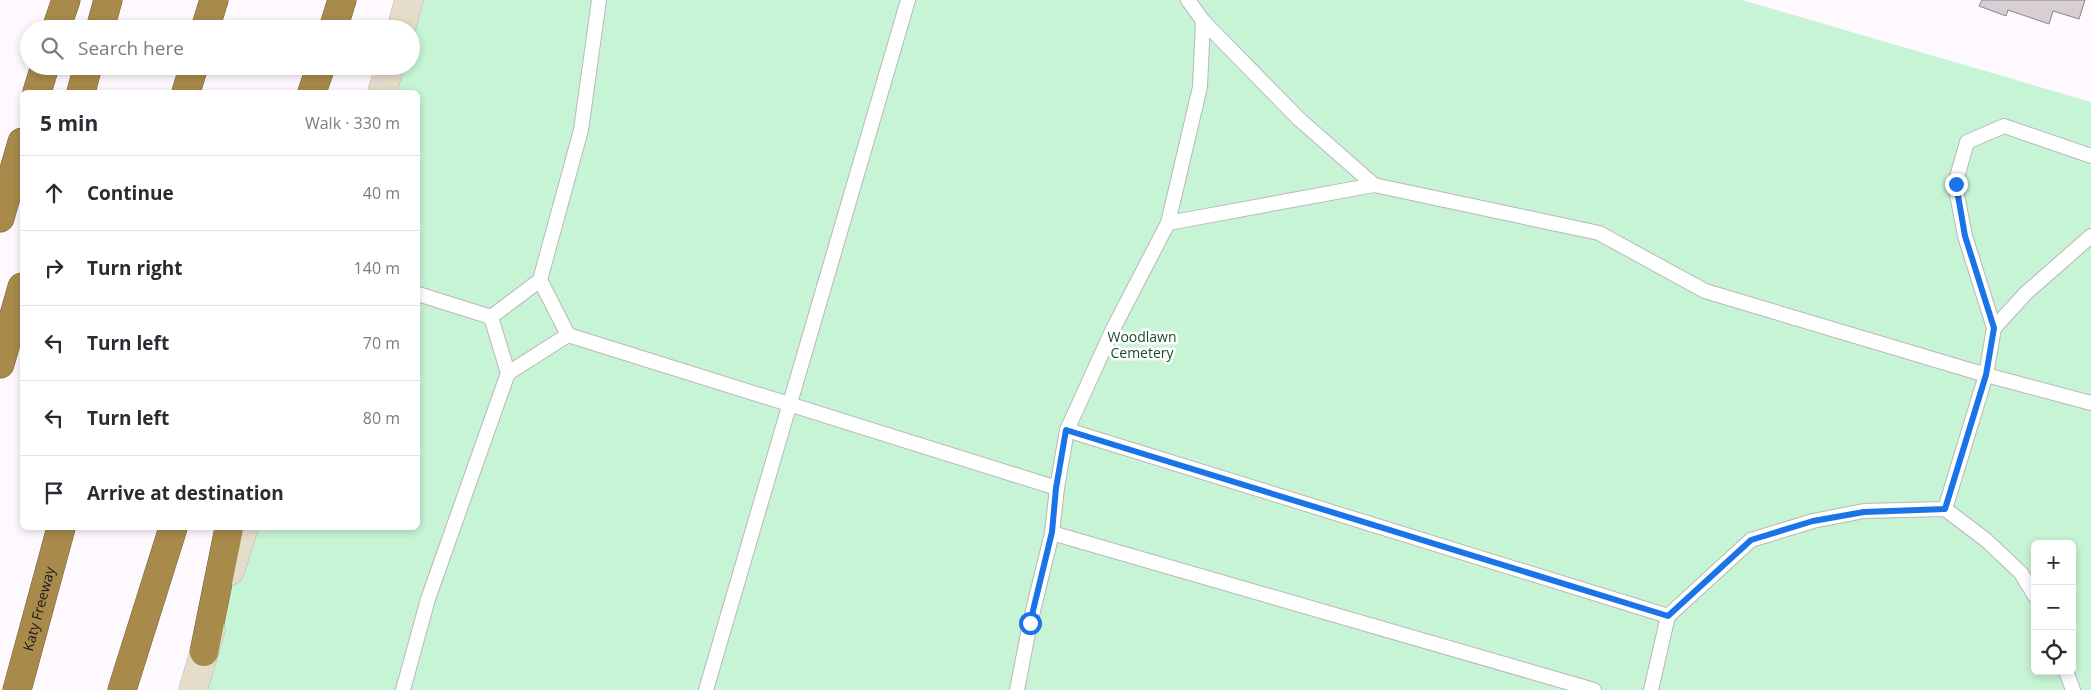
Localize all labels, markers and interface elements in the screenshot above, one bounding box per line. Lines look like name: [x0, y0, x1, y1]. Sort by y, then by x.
search box: [20, 20, 420, 75]
icon: search: [38, 34, 66, 62]
text: Search here: [78, 35, 184, 61]
text: 5 min: [40, 109, 98, 137]
text: Walk · 330 m: [305, 112, 400, 134]
route end: [1945, 173, 1968, 196]
icon: ahead: [40, 179, 68, 207]
text: Continue: [87, 180, 174, 206]
text: 40 m: [363, 182, 400, 204]
icon: right: [40, 254, 68, 282]
text: Turn right: [87, 255, 182, 281]
text: 140 m: [354, 257, 400, 279]
park label: Woodlawn Cemetery: [1107, 327, 1177, 362]
icon: left: [40, 329, 68, 357]
text: Turn left: [87, 330, 169, 356]
text: 70 m: [363, 332, 400, 354]
icon: left: [40, 404, 68, 432]
text: Turn left: [87, 405, 169, 431]
text: 80 m: [363, 407, 400, 429]
icon: arrive: [40, 479, 68, 507]
text: Arrive at destination: [87, 480, 284, 506]
map controls: [2031, 540, 2076, 675]
button: +: [2031, 540, 2076, 585]
street label: Katy Freeway: [18, 564, 59, 653]
button: −: [2031, 585, 2076, 630]
route start: [1019, 612, 1042, 635]
button: locate: [2031, 630, 2076, 675]

